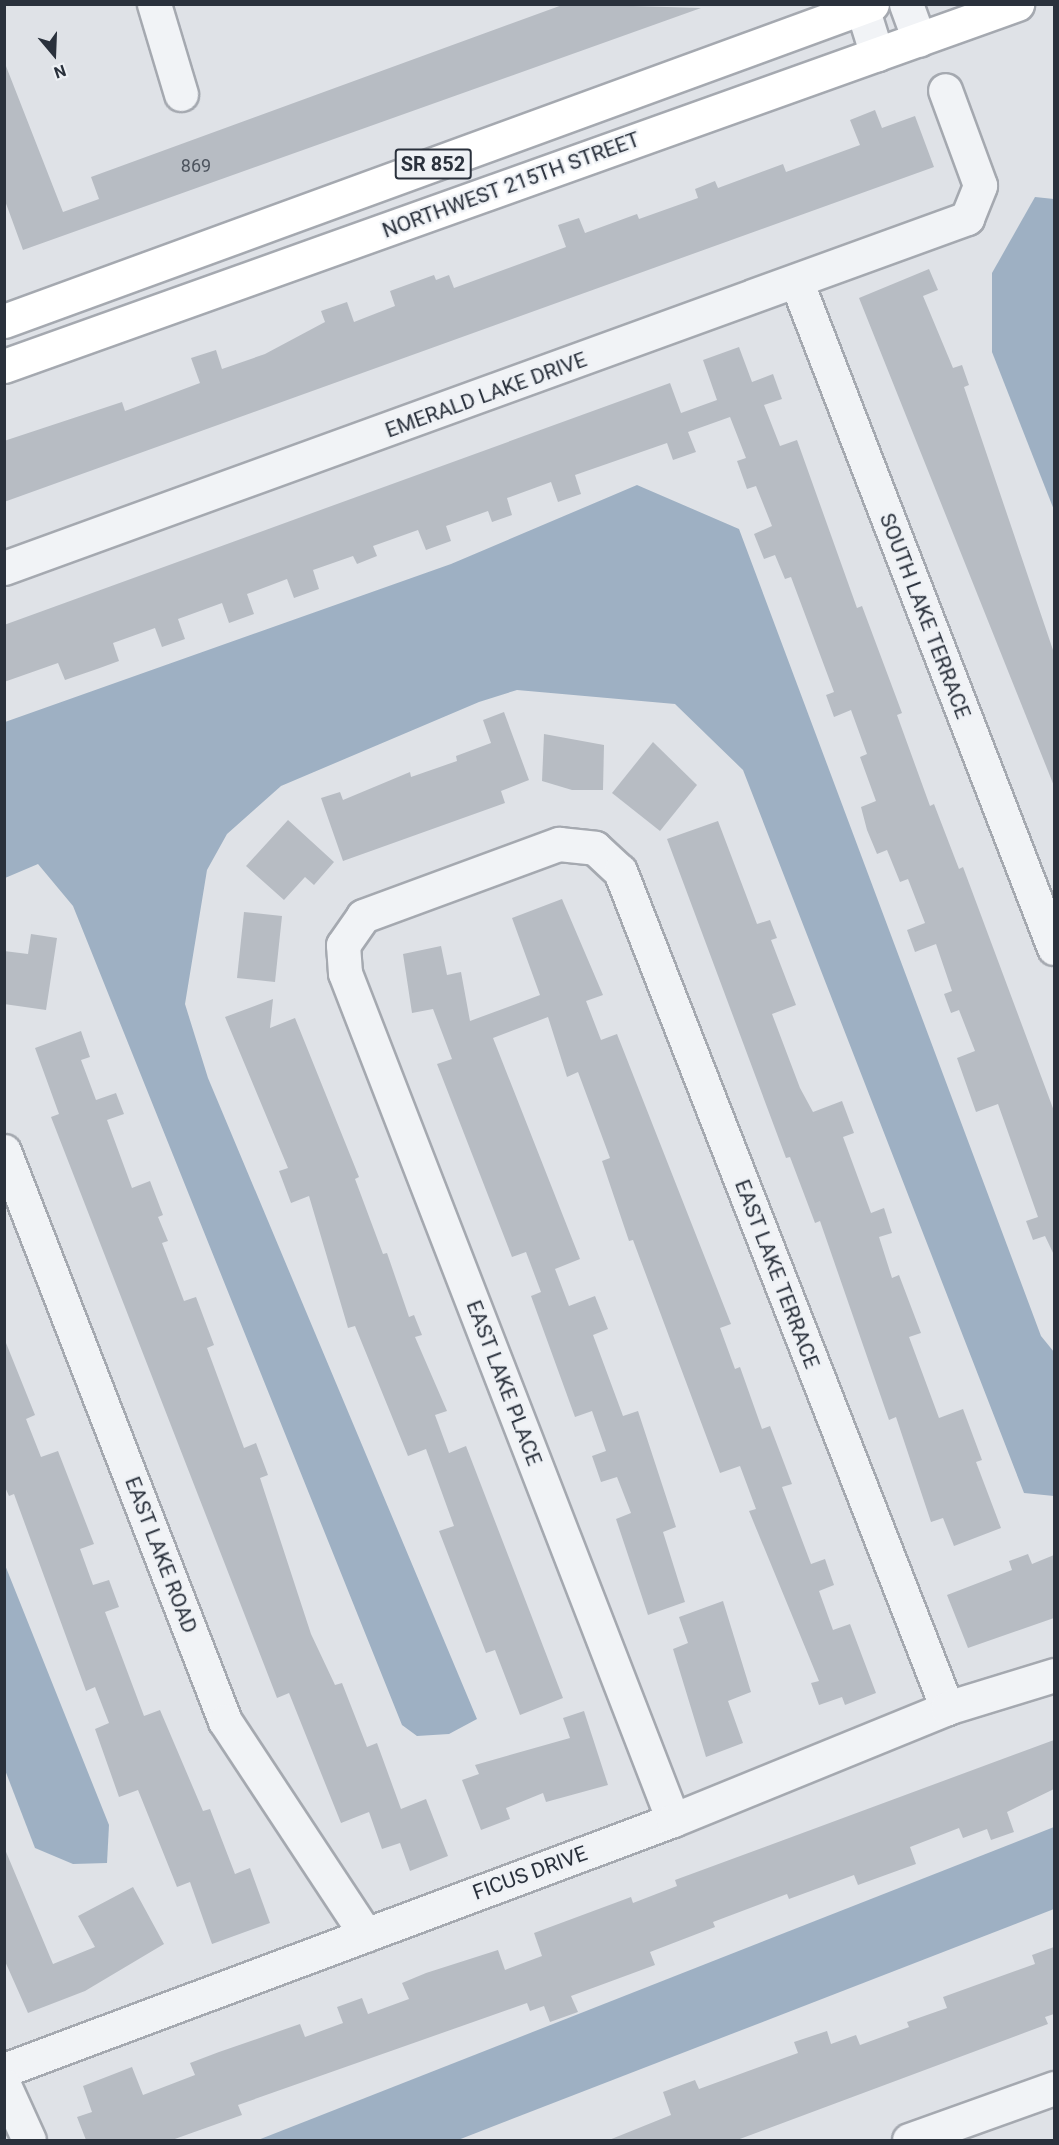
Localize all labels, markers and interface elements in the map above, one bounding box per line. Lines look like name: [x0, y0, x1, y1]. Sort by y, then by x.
north arrow: [24, 24, 84, 84]
text: N: [52, 61, 68, 82]
street label: NORTHWEST 215TH STREET: [379, 127, 643, 243]
road number: SR 852: [394, 147, 472, 181]
house number: 869: [181, 155, 211, 177]
street label: EMERALD LAKE DRIVE: [382, 347, 590, 443]
street label: SOUTH LAKE TERRACE: [874, 510, 976, 722]
street label: EAST LAKE TERRACE: [729, 1176, 825, 1372]
street label: EAST LAKE PLACE: [461, 1297, 547, 1469]
street label: EAST LAKE ROAD: [119, 1473, 203, 1637]
street label: FICUS DRIVE: [469, 1841, 591, 1905]

